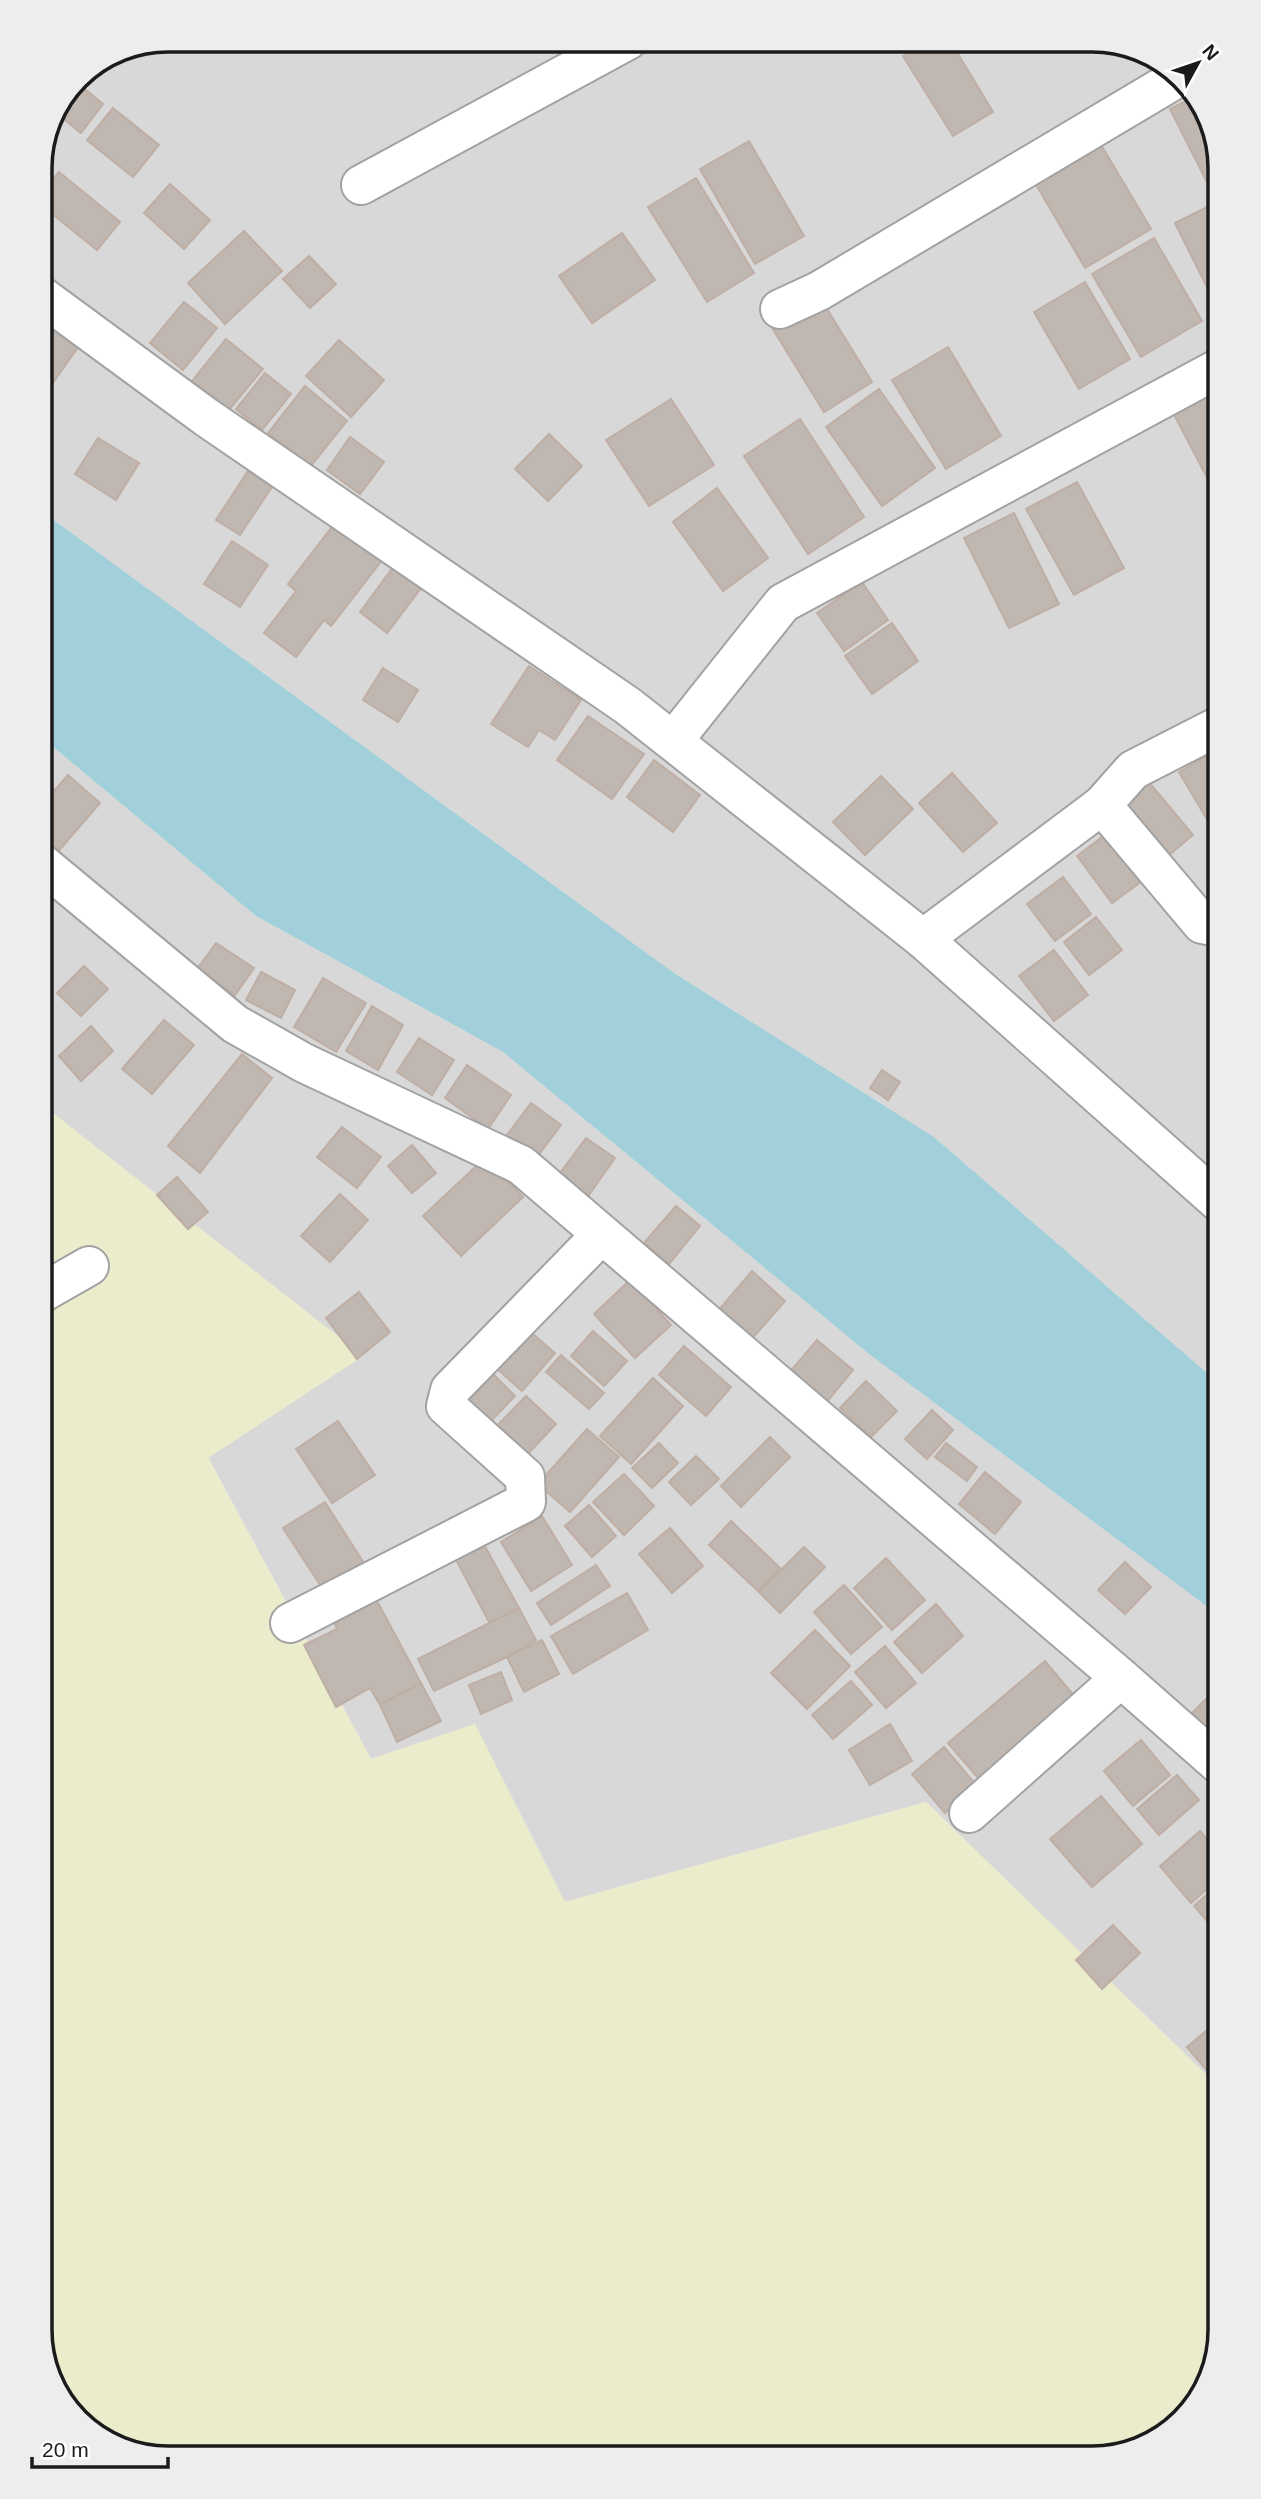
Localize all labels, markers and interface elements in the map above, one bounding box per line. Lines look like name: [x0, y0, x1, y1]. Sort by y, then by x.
north arrow: [1163, 28, 1233, 98]
text: N: [1198, 40, 1223, 64]
scale bar: [32, 2426, 168, 2470]
text: 20 m: [42, 2438, 89, 2461]

